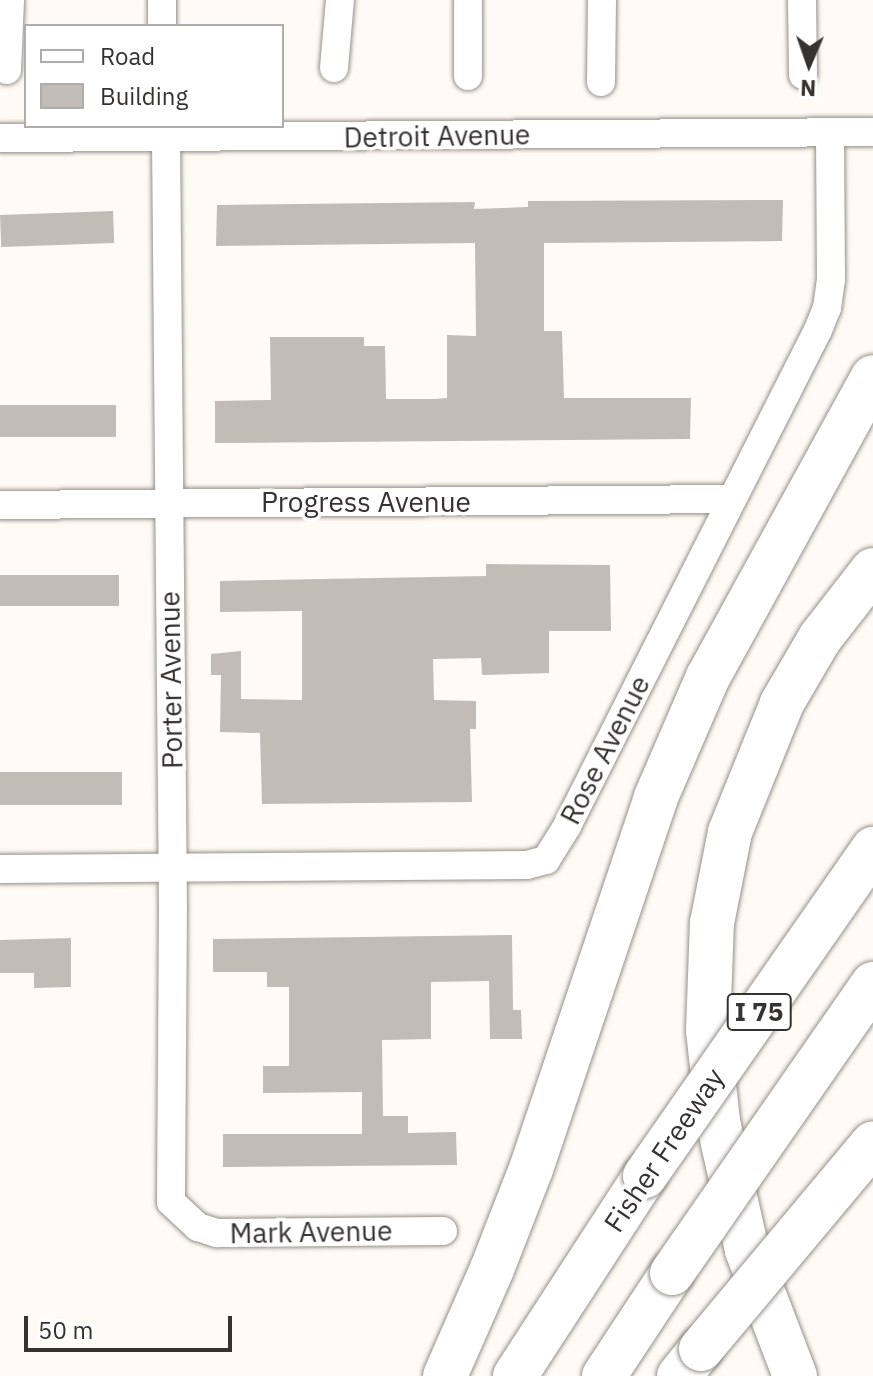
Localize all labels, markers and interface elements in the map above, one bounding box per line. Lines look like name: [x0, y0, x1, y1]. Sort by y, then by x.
legend: [24, 24, 284, 128]
north arrow: [769, 24, 849, 104]
text: Road: [100, 40, 155, 72]
text: N: [800, 74, 817, 103]
text: Building: [100, 80, 188, 112]
street label: Detroit Avenue: [343, 118, 531, 154]
street label: Progress Avenue: [261, 485, 471, 519]
street label: Porter Avenue: [153, 591, 189, 769]
street label: Rose Avenue: [553, 670, 657, 830]
road number: I 75: [725, 990, 793, 1034]
street label: Fisher Freeway: [597, 1062, 731, 1238]
street label: Mark Avenue: [229, 1214, 393, 1250]
scale bar: [28, 1300, 236, 1350]
text: 50 m: [38, 1314, 93, 1346]

